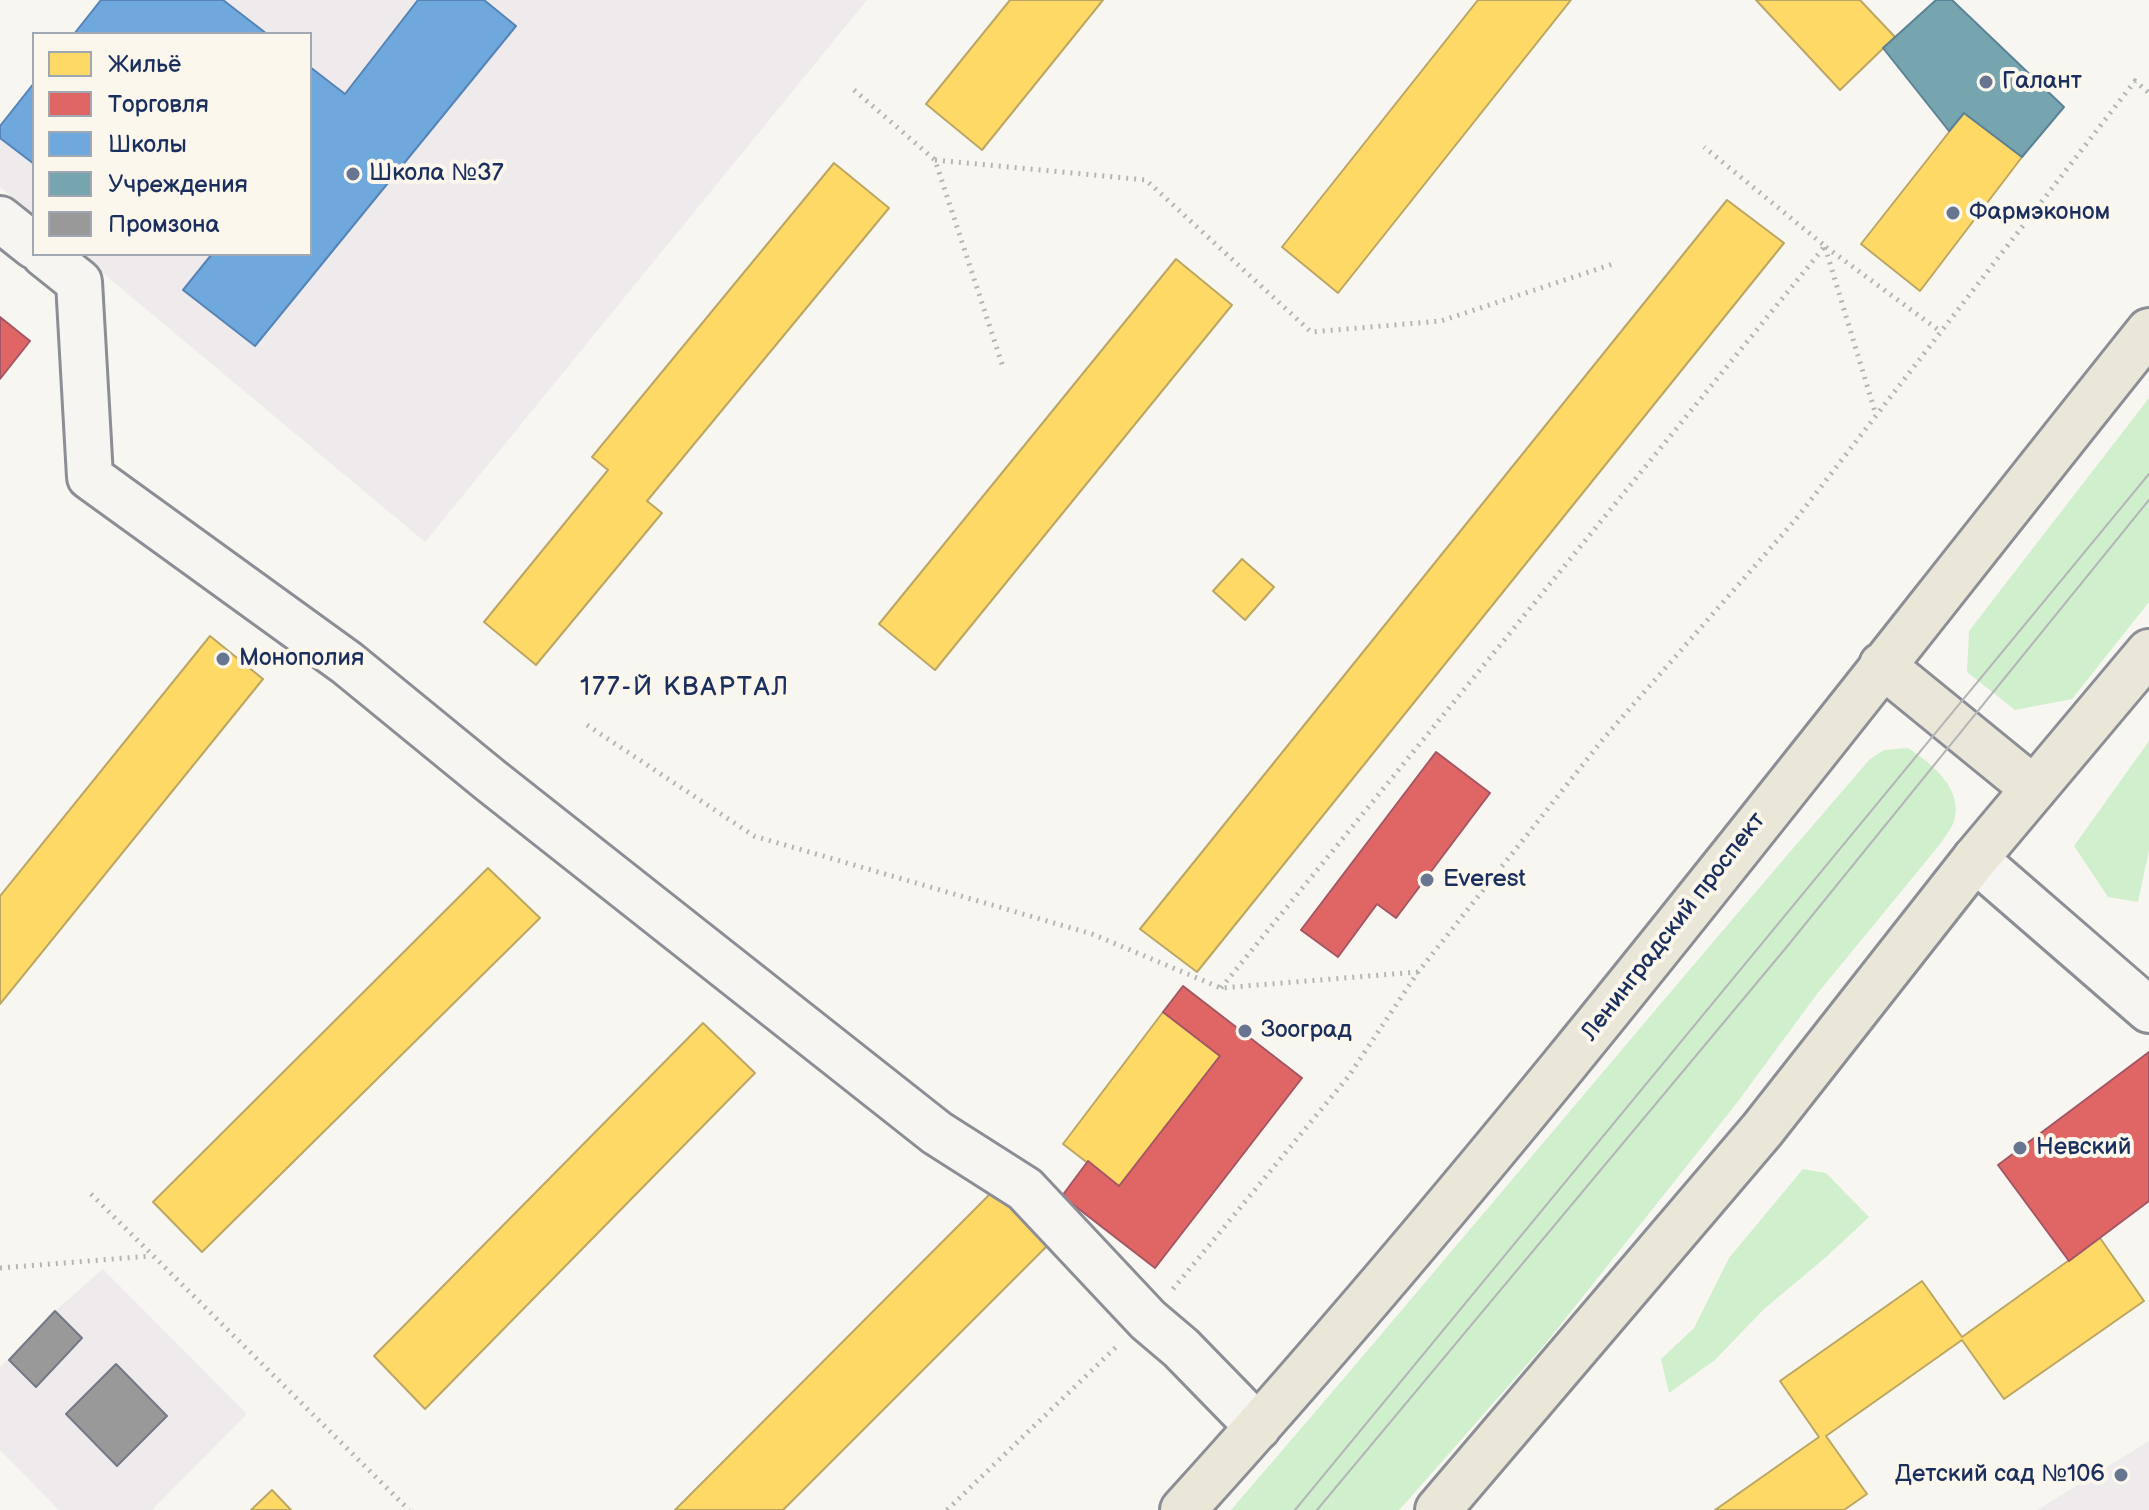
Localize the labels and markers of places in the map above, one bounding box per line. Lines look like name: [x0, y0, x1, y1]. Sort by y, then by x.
place label: Галант: [2002, 68, 2082, 96]
marker: Галант: [1977, 73, 1995, 91]
place label: Школа №37: [369, 160, 503, 188]
marker: Школа №37: [344, 165, 362, 183]
place label: Фармэконом: [1969, 199, 2110, 227]
marker: Фармэконом: [1944, 204, 1962, 222]
place label: Монополия: [239, 645, 364, 673]
marker: Монополия: [214, 650, 232, 668]
place label: Everest: [1443, 866, 1526, 894]
marker: Everest: [1418, 871, 1436, 889]
place label: Зооград: [1261, 1017, 1352, 1045]
marker: Зооград: [1236, 1022, 1254, 1040]
place label: Невский: [2036, 1134, 2131, 1162]
marker: Невский: [2011, 1139, 2029, 1157]
place label: Детский сад №106: [1895, 1461, 2105, 1489]
marker: Детский сад №106: [2112, 1466, 2130, 1484]

